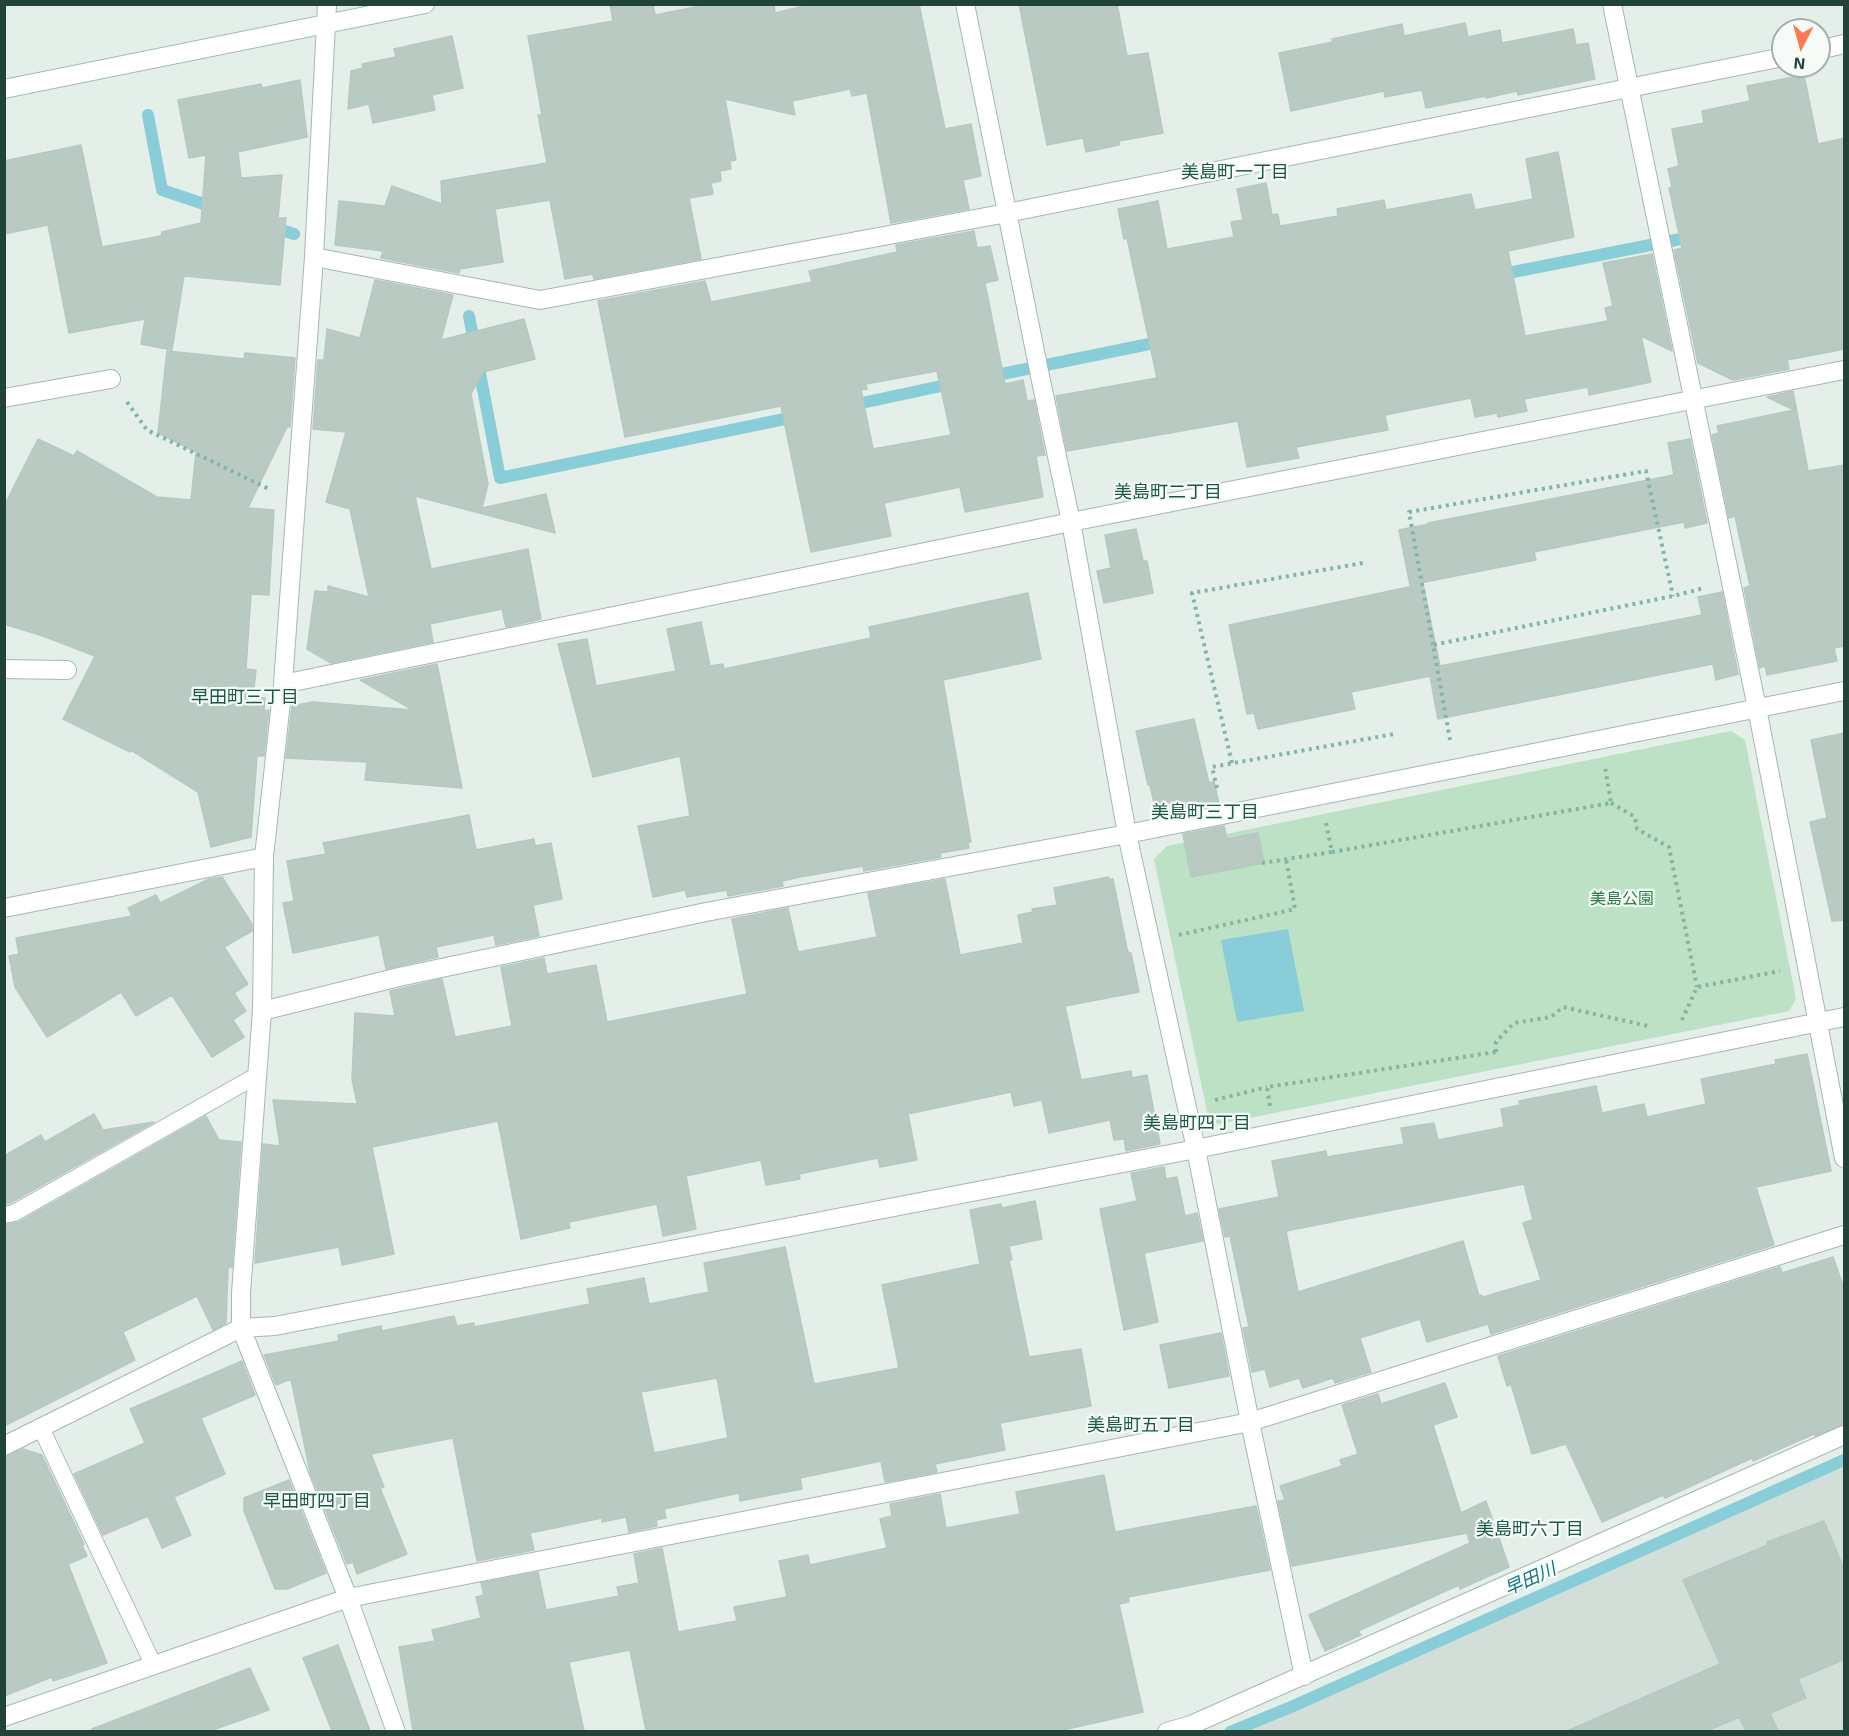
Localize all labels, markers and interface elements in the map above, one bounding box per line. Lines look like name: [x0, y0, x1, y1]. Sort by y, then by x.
north arrow: [1771, 18, 1831, 78]
text: N: [1793, 54, 1806, 74]
district label: 美島町一丁目: [1181, 161, 1289, 183]
district label: 美島町二丁目: [1114, 481, 1222, 503]
district label: 早田町三丁目: [191, 686, 299, 708]
district label: 美島町三丁目: [1151, 801, 1259, 823]
park label: 美島公園: [1590, 889, 1654, 909]
district label: 美島町四丁目: [1143, 1112, 1251, 1134]
district label: 美島町五丁目: [1087, 1414, 1195, 1436]
district label: 早田町四丁目: [263, 1490, 371, 1512]
district label: 美島町六丁目: [1476, 1518, 1584, 1540]
water label: 早田川: [1501, 1558, 1559, 1600]

